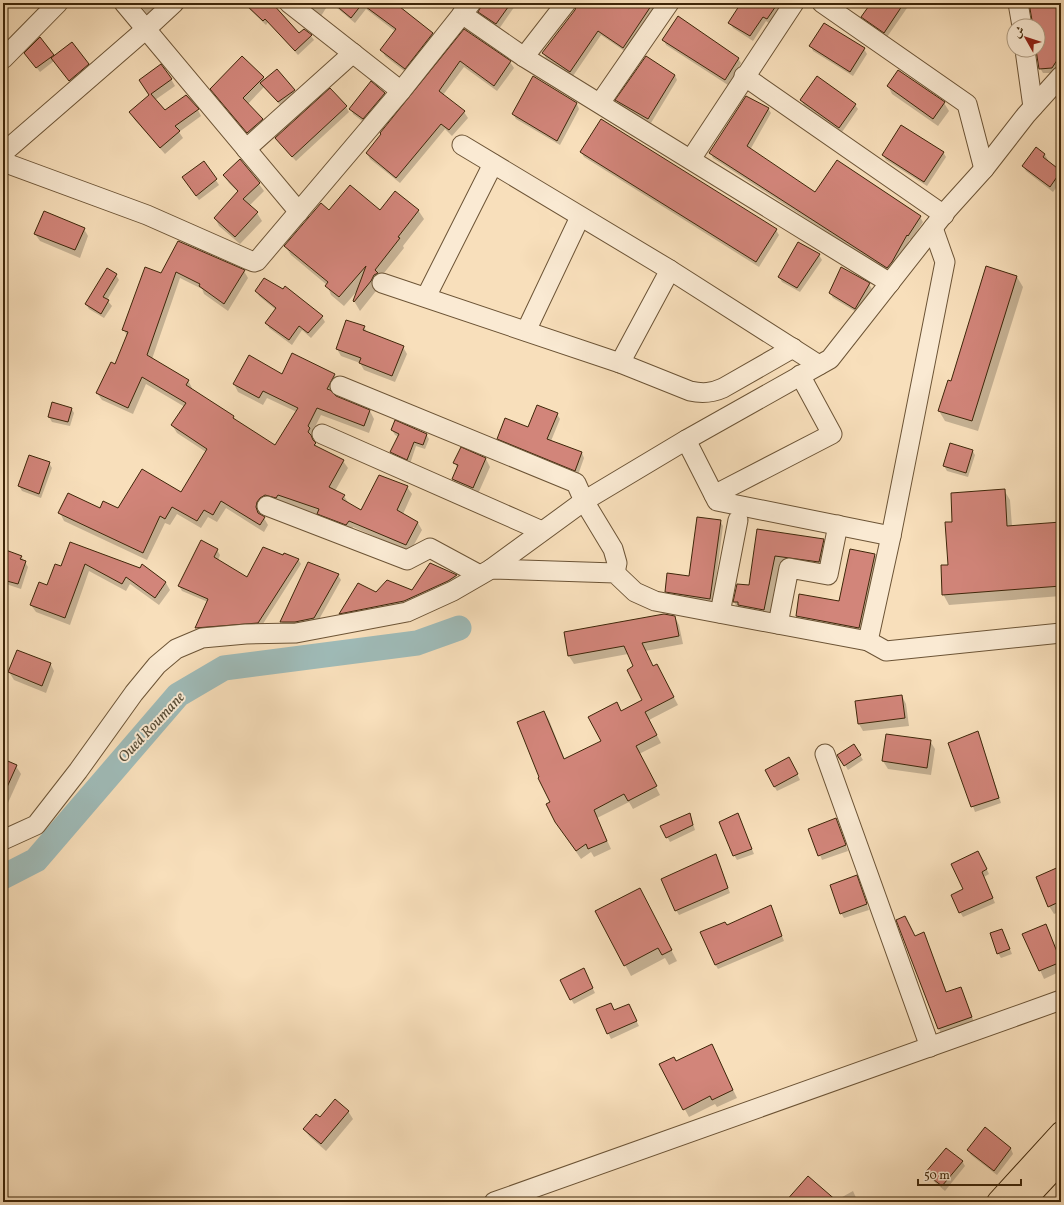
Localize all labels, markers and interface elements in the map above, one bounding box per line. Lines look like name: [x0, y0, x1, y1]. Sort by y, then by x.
north arrow: [1006, 18, 1046, 58]
text: ش: [1010, 24, 1029, 42]
water label: Oued Roumane: [114, 688, 191, 768]
scale bar: [918, 1161, 1021, 1187]
text: 50 m: [924, 1168, 950, 1184]

